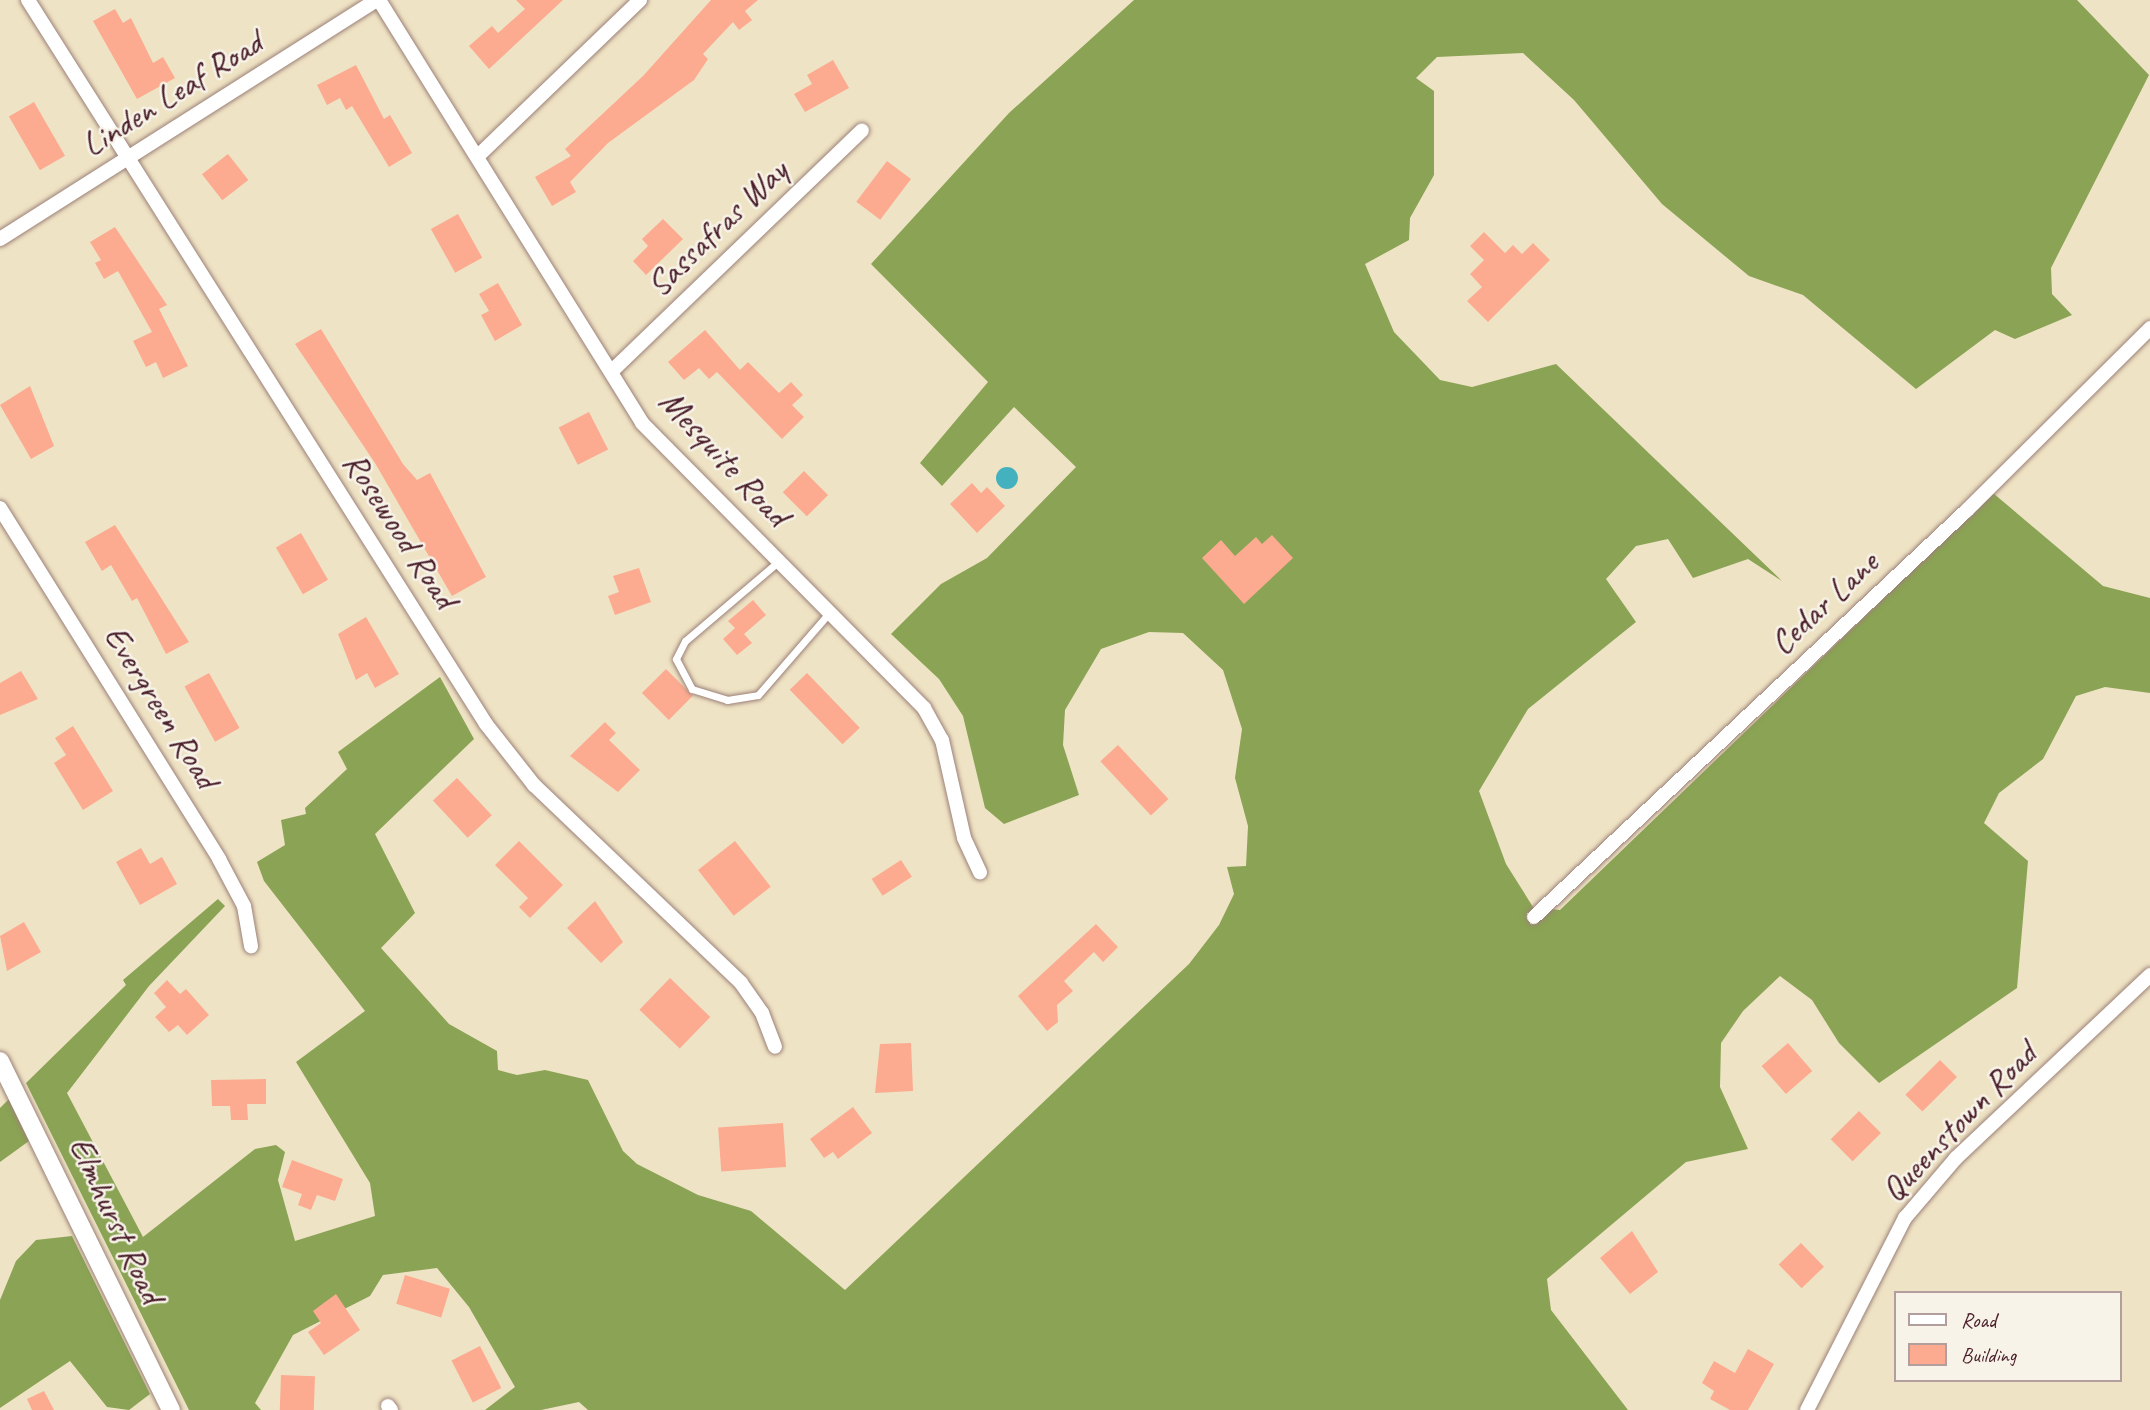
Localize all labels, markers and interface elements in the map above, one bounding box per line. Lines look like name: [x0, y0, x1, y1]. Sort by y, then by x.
street label: Linden Leaf Road: [74, 22, 270, 166]
street label: Sassafras Way: [638, 151, 796, 305]
street label: Mesquite Road: [650, 381, 798, 535]
street label: Rosewood Road: [334, 444, 466, 616]
street label: Cedar Lane: [1761, 542, 1887, 664]
street label: Evergreen Road: [94, 618, 228, 796]
street label: Queenstown Road: [1873, 1034, 2045, 1210]
street label: Elmhurst Road: [59, 1131, 173, 1309]
legend: [1895, 1291, 2122, 1382]
text: Road: [1961, 1307, 1996, 1333]
text: Building: [1961, 1342, 2016, 1368]

